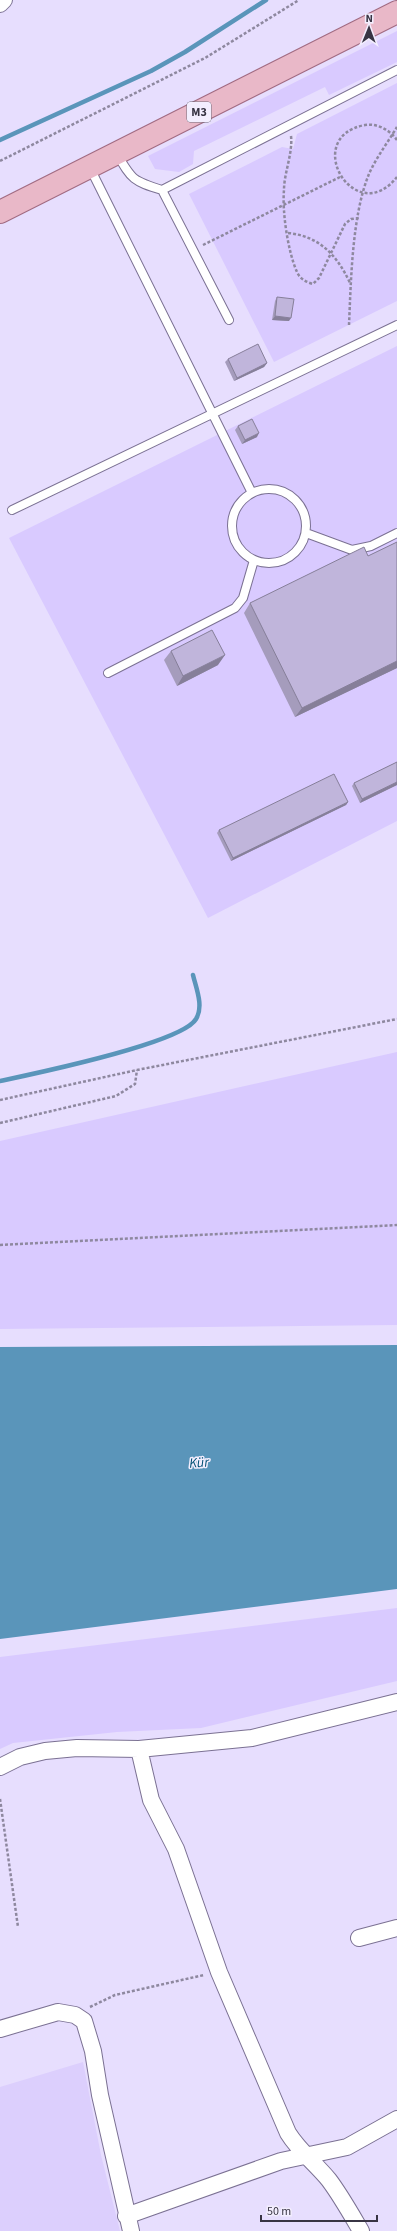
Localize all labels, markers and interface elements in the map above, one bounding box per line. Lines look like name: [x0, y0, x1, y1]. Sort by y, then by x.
north arrow: [349, 8, 389, 48]
text: N: [365, 11, 373, 26]
road number: M3: [187, 102, 211, 122]
water label: Kür: [189, 1452, 211, 1474]
scale bar: [261, 2197, 377, 2223]
text: 50 m: [267, 2203, 291, 2220]

